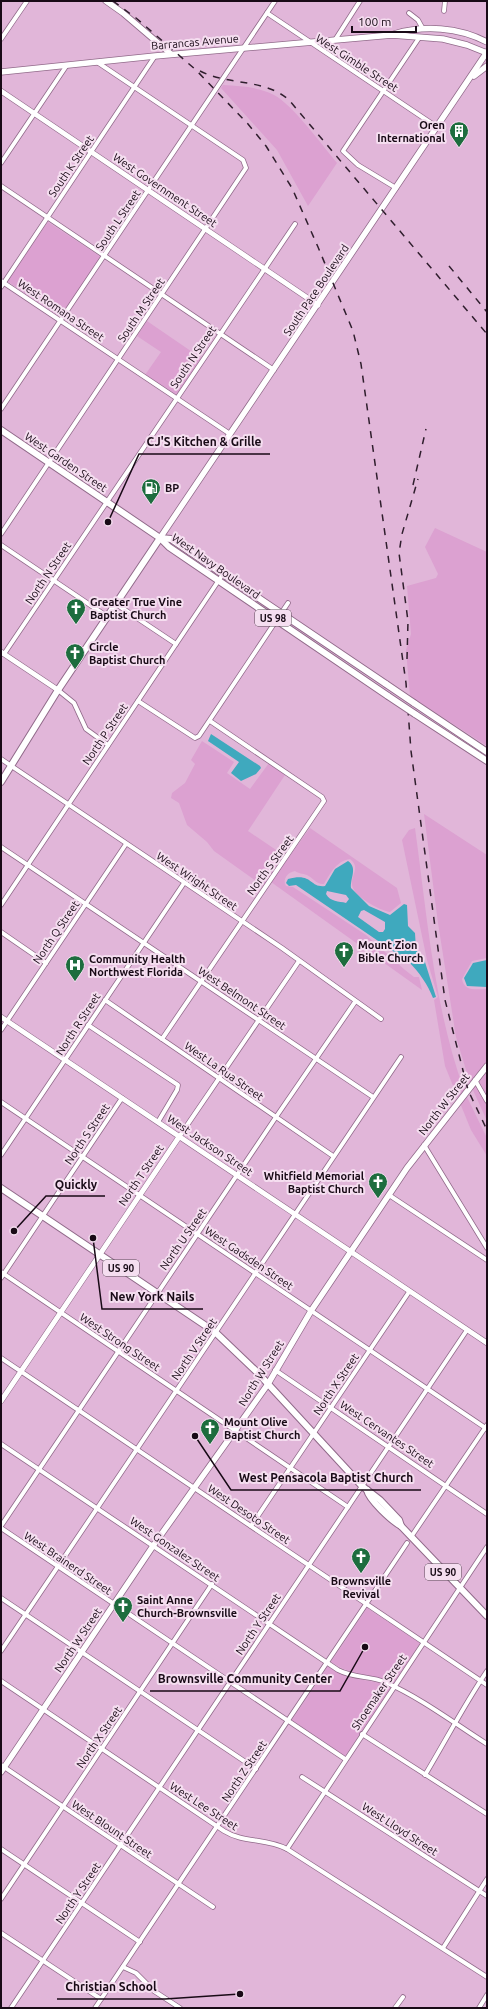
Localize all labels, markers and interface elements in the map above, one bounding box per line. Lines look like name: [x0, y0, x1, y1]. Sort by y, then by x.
scale bar: [352, 8, 416, 34]
text: 100 m: [358, 15, 391, 28]
street label: Barrancas Avenue: [151, 32, 239, 52]
street label: West Gimble Street: [314, 32, 401, 94]
place label: Oren International: [377, 119, 446, 144]
building icon: Oren International: [448, 120, 470, 148]
street label: South K Street: [46, 132, 96, 199]
street label: West Government Street: [111, 151, 220, 230]
street label: South L Street: [93, 187, 143, 253]
street label: South Pace Boulevard: [281, 242, 351, 338]
street label: South M Street: [115, 275, 167, 344]
street label: West Romana Street: [16, 277, 107, 344]
street label: South N Street: [168, 323, 219, 390]
street label: West Garden Street: [23, 430, 110, 494]
callout: CJ'S Kitchen & Grille: [139, 430, 270, 454]
text: CJ'S Kitchen & Grille: [147, 435, 262, 448]
fuel station icon: BP: [140, 477, 162, 505]
place label: BP: [165, 482, 179, 494]
street label: West Navy Boulevard: [170, 531, 262, 601]
street label: North N Street: [23, 539, 74, 606]
place label: Greater True Vine Baptist Church: [90, 596, 182, 621]
church icon: Greater True Vine Baptist Church: [65, 597, 87, 625]
road number: US 98: [255, 610, 291, 626]
place label: Circle Baptist Church: [89, 641, 165, 666]
church icon: Circle Baptist Church: [64, 642, 86, 670]
street label: North P Street: [80, 700, 130, 767]
street label: North S Street: [244, 832, 296, 897]
street label: West Wright Street: [154, 850, 240, 913]
street label: North Q Street: [31, 898, 82, 966]
place label: Mount Zion Bible Church: [358, 939, 423, 964]
church icon: Mount Zion Bible Church: [333, 940, 355, 968]
place label: Community Health Northwest Florida: [89, 953, 186, 978]
hospital icon: Community Health Northwest Florida: [64, 954, 86, 982]
street label: West Belmont Street: [196, 964, 289, 1032]
street label: North R Street: [53, 990, 103, 1057]
street label: West La Rua Street: [182, 1039, 266, 1103]
street label: North W Street: [416, 1070, 472, 1137]
street label: North S Street: [62, 1101, 112, 1167]
street label: West Jackson Street: [165, 1112, 255, 1178]
street label: North T Street: [116, 1142, 166, 1208]
place label: Whitfield Memorial Baptist Church: [264, 1170, 365, 1195]
church icon: Whitfield Memorial Baptist Church: [367, 1171, 389, 1199]
callout: Quickly: [46, 1172, 105, 1196]
text: Quickly: [55, 1178, 98, 1191]
street label: North U Street: [157, 1205, 209, 1272]
street label: West Gadsden Street: [203, 1224, 296, 1292]
road number: US 90: [103, 1260, 139, 1276]
callout: New York Nails: [102, 1285, 203, 1309]
text: New York Nails: [110, 1290, 195, 1303]
street label: West Strong Street: [78, 1311, 163, 1374]
street label: North V Street: [169, 1315, 219, 1382]
street label: North W Street: [236, 1337, 286, 1408]
street label: North X Street: [311, 1350, 361, 1417]
street label: West Cervantes Street: [338, 1398, 437, 1470]
place label: Mount Olive Baptist Church: [224, 1416, 300, 1441]
church icon: Mount Olive Baptist Church: [199, 1417, 221, 1445]
callout: West Pensacola Baptist Church: [231, 1466, 421, 1490]
text: West Pensacola Baptist Church: [239, 1471, 413, 1484]
street label: West Desoto Street: [206, 1482, 293, 1546]
street label: West Gonzalez Street: [128, 1514, 223, 1584]
street label: West Brainerd Street: [22, 1529, 115, 1597]
church icon: Brownsville Revival: [350, 1546, 372, 1574]
road number: US 90: [425, 1564, 461, 1580]
place label: Brownsville Revival: [331, 1575, 391, 1600]
street label: North Y Street: [233, 1591, 283, 1657]
place label: Saint Anne Church-Brownsville: [137, 1594, 237, 1619]
church icon: Saint Anne Church-Brownsville: [112, 1595, 134, 1623]
street label: North W Street: [52, 1605, 104, 1674]
street label: Shoemaker Street: [349, 1651, 409, 1732]
callout: Brownsville Community Center: [150, 1667, 340, 1691]
text: Brownsville Community Center: [158, 1672, 332, 1685]
street label: North X Street: [74, 1703, 124, 1770]
street label: North Z Street: [219, 1738, 269, 1804]
street label: West Lee Street: [168, 1780, 241, 1833]
street label: West Blount Street: [70, 1798, 155, 1861]
street label: West Lloyd Street: [360, 1800, 441, 1858]
street label: North Y Street: [53, 1860, 103, 1926]
callout: Christian School: [57, 1975, 165, 1999]
text: Christian School: [65, 1980, 157, 1993]

